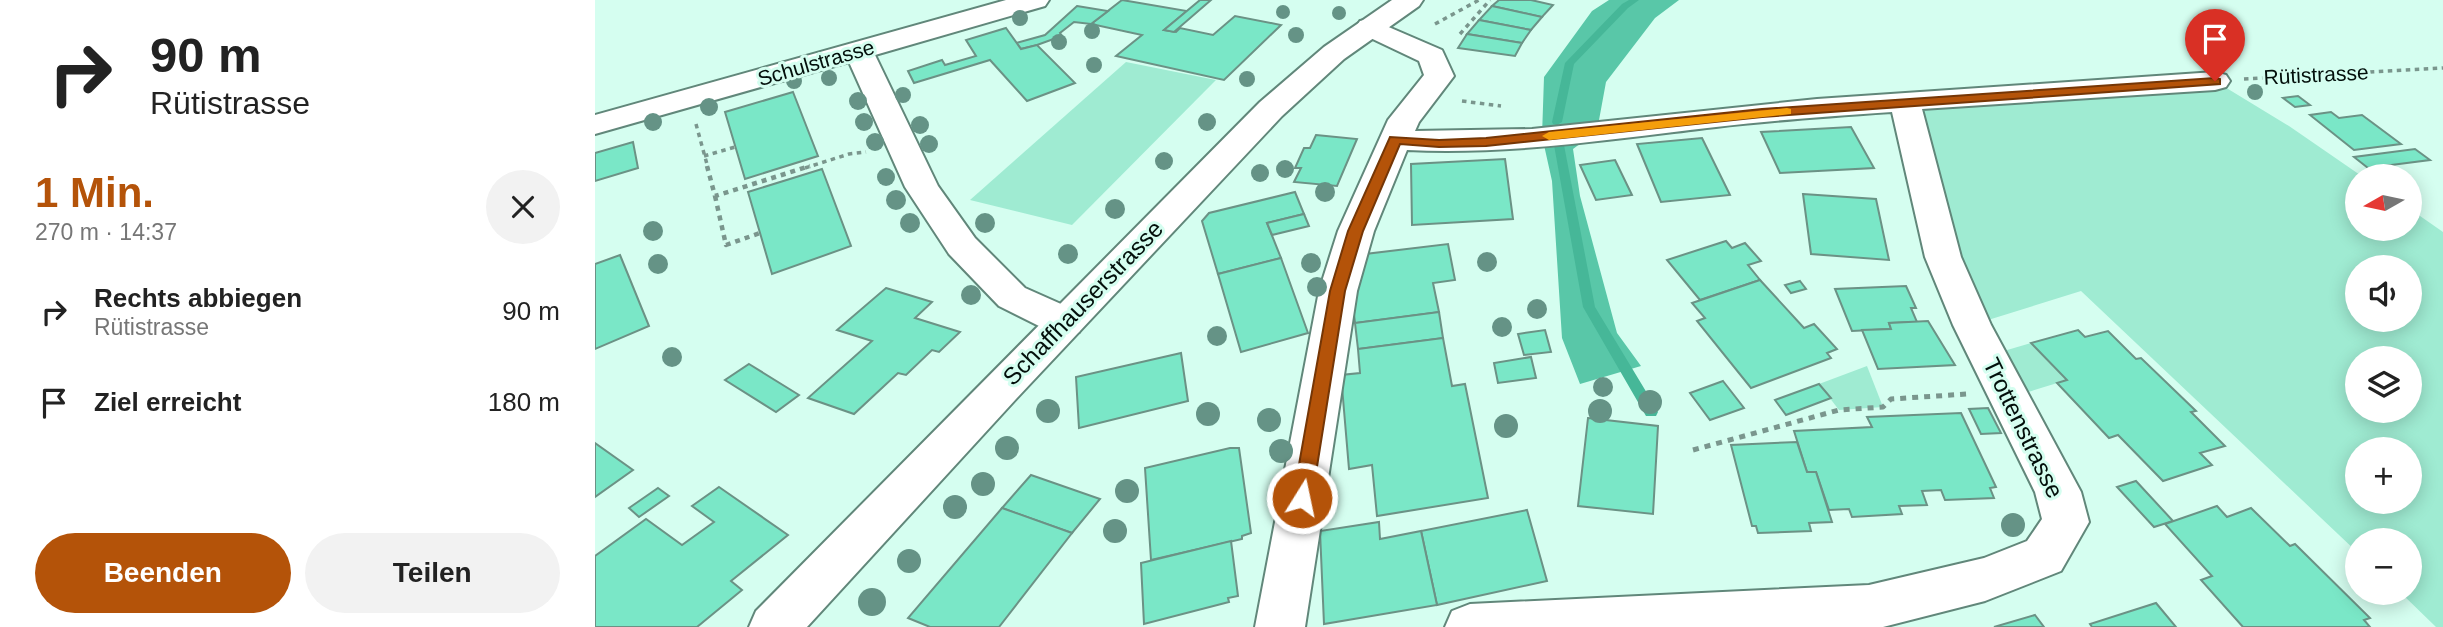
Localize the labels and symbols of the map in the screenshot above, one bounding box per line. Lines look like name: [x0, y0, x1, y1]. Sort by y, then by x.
pin: [2185, 9, 2245, 81]
street label: Schulstrasse: [755, 35, 877, 90]
street label: Rütistrasse: [2263, 60, 2369, 89]
north arrow: [2345, 164, 2422, 242]
street label: Schaffhauserstrasse: [997, 215, 1168, 391]
street label: Trottenstrasse: [1978, 353, 2069, 502]
position arrow: [1265, 461, 1339, 535]

